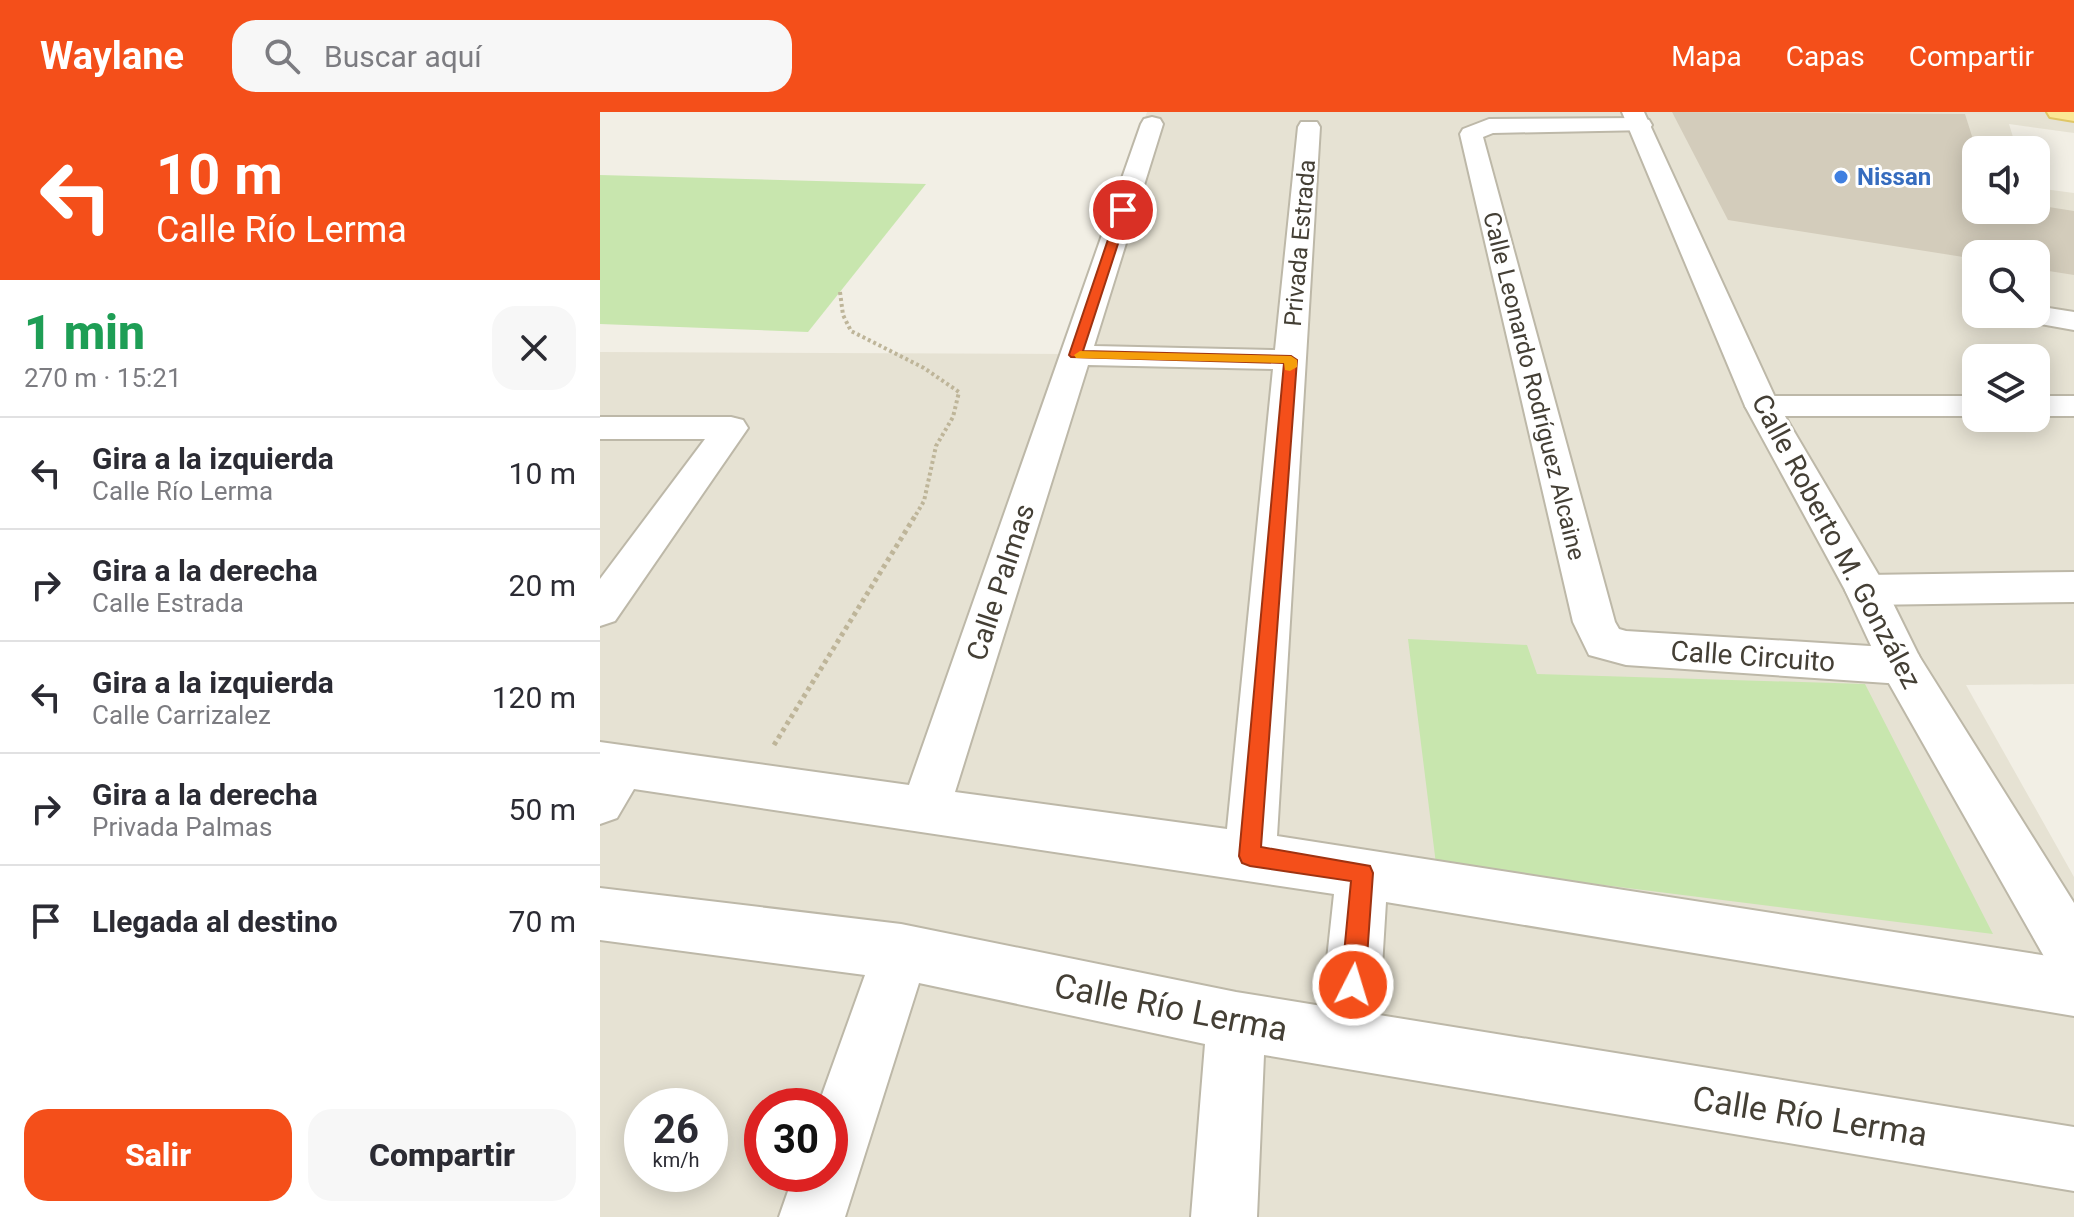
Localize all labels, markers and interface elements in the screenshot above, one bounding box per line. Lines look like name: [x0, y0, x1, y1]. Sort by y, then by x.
search box: [232, 20, 792, 92]
text: Waylane: [40, 34, 184, 78]
icon: search: [260, 34, 304, 78]
text: Buscar aquí: [324, 39, 482, 74]
text: Mapa: [1671, 40, 1742, 73]
text: Capas: [1786, 40, 1865, 73]
text: Compartir: [1909, 40, 2034, 73]
map controls: [1962, 136, 2050, 432]
button: sound: [1962, 136, 2050, 224]
text: 10 m: [156, 142, 283, 208]
icon: left: [24, 144, 128, 248]
street label: Privada Estrada: [1279, 158, 1321, 328]
place label: Nissan: [1857, 163, 1931, 191]
marker: Nissan: [1832, 168, 1850, 186]
pin: [1089, 176, 1157, 244]
icon: arrive: [1101, 188, 1145, 232]
text: Calle Río Lerma: [156, 209, 407, 251]
street label: Calle Leonardo Rodríguez Alcaine: [1477, 209, 1591, 563]
button: search: [1962, 240, 2050, 328]
text: 1 min: [24, 304, 145, 361]
button: close: [492, 306, 576, 390]
button: layers: [1962, 344, 2050, 432]
text: 270 m · 15:21: [24, 363, 182, 393]
street label: Calle Roberto M. González: [1745, 388, 1928, 694]
text: Gira a la izquierda: [92, 441, 334, 476]
icon: left: [24, 451, 68, 495]
text: 10 m: [509, 456, 576, 491]
text: Calle Río Lerma: [92, 476, 273, 506]
street label: Calle Palmas: [960, 500, 1041, 665]
text: Gira a la derecha: [92, 553, 318, 588]
icon: right: [24, 563, 68, 607]
text: 20 m: [509, 568, 576, 603]
text: Calle Estrada: [92, 588, 244, 618]
street label: Calle Circuito: [1670, 634, 1836, 679]
text: Gira a la izquierda: [92, 665, 334, 700]
icon: left: [24, 675, 68, 719]
text: 120 m: [492, 680, 576, 715]
text: Calle Carrizalez: [92, 700, 271, 730]
text: Gira a la derecha: [92, 777, 318, 812]
icon: right: [24, 787, 68, 831]
text: 50 m: [509, 792, 576, 827]
text: Privada Palmas: [92, 812, 272, 842]
icon: arrive: [24, 899, 68, 943]
text: Llegada al destino: [92, 904, 338, 939]
text: 70 m: [509, 904, 576, 939]
position arrow: [1311, 943, 1395, 1027]
street label: Calle Río Lerma: [1051, 965, 1291, 1049]
street label: Calle Río Lerma: [1690, 1078, 1930, 1154]
speed limit sign: 30: [744, 1088, 848, 1192]
text: 26: [653, 1106, 699, 1153]
button: Salir: [24, 1109, 292, 1201]
button: Compartir: [308, 1109, 576, 1201]
text: km/h: [653, 1148, 699, 1172]

